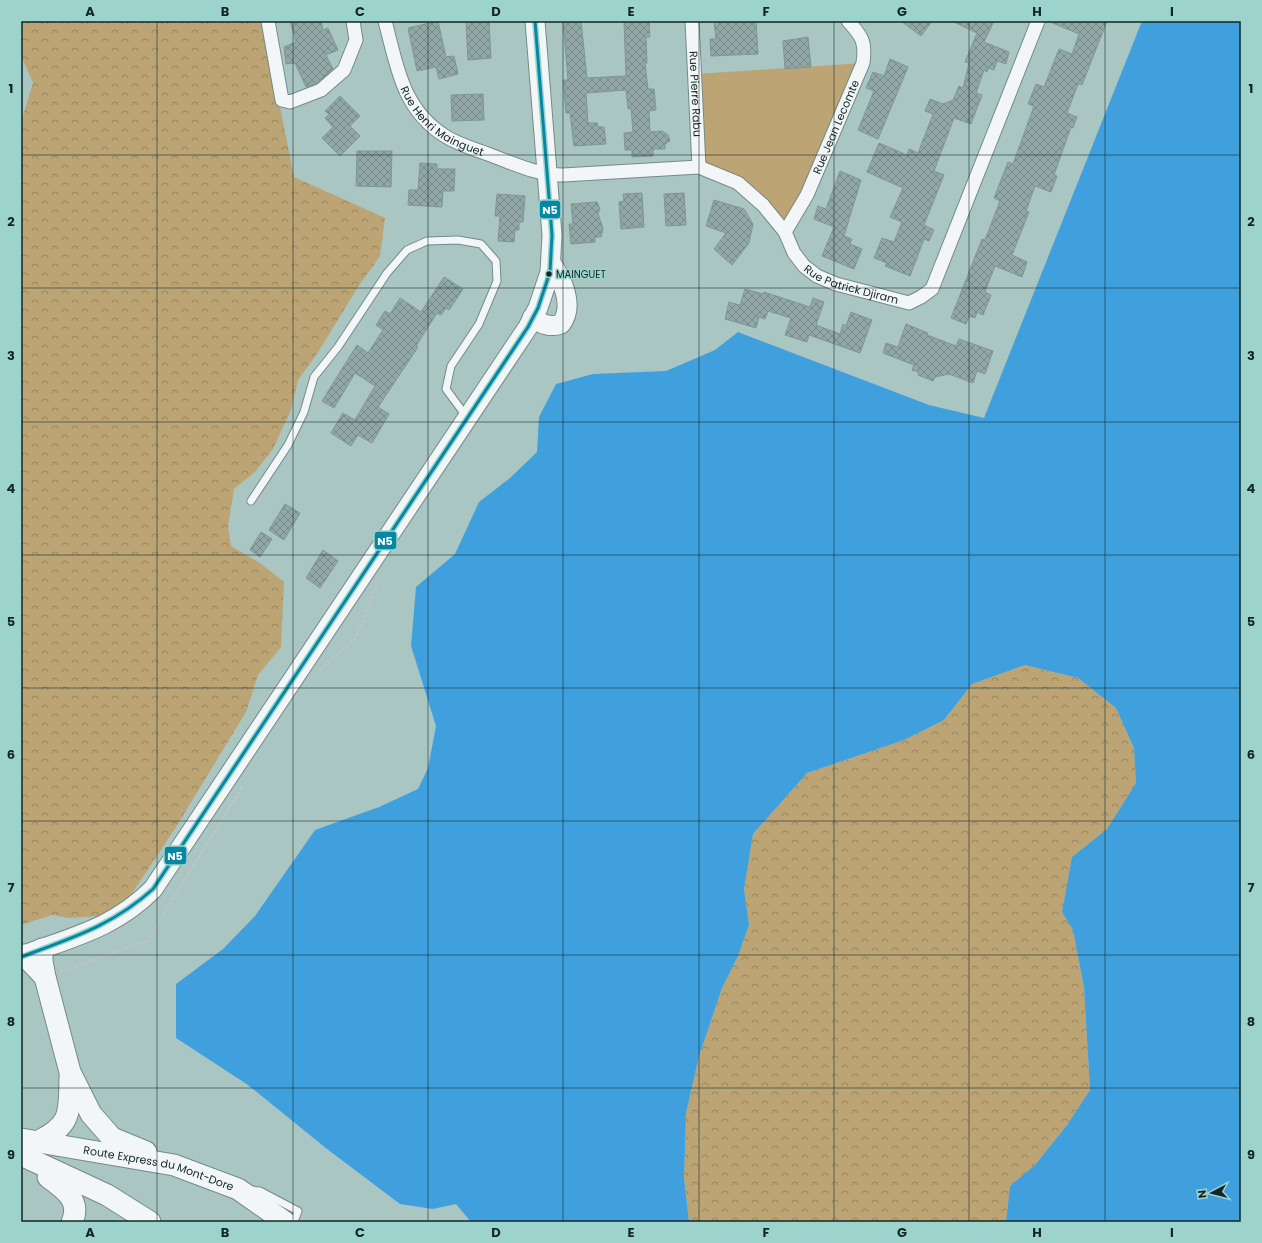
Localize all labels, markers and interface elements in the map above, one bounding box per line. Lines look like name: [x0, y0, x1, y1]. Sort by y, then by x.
text: A: [85, 2, 95, 21]
text: B: [221, 2, 230, 21]
text: C: [355, 2, 365, 21]
text: D: [491, 2, 501, 21]
text: E: [627, 2, 635, 21]
text: F: [762, 2, 770, 21]
text: G: [897, 2, 907, 21]
text: H: [1032, 2, 1042, 21]
text: I: [1170, 2, 1174, 21]
street label: Rue Pierre Rabu: [685, 51, 706, 137]
street label: Rue Jean Lecomte: [809, 77, 863, 177]
text: 1: [9, 79, 13, 98]
text: 1: [1249, 79, 1253, 98]
street label: Rue Henri Mainguet: [397, 84, 486, 160]
line badge: N5: [539, 200, 561, 219]
text: N5: [542, 202, 558, 218]
text: 2: [7, 212, 15, 231]
text: 2: [1247, 212, 1255, 231]
street label: Rue Patrick Djiram: [801, 261, 900, 308]
place label: MAINGUET: [556, 267, 606, 282]
marker: MAINGUET: [544, 269, 554, 279]
text: 3: [7, 346, 15, 365]
text: 3: [1247, 346, 1255, 365]
text: 4: [7, 479, 16, 498]
text: 4: [1247, 479, 1256, 498]
line badge: N5: [374, 531, 397, 550]
text: N5: [377, 533, 393, 549]
text: 5: [7, 612, 15, 631]
text: 5: [1247, 612, 1255, 631]
text: 6: [7, 745, 15, 764]
text: 6: [1247, 745, 1255, 764]
line badge: N5: [164, 846, 187, 865]
text: N5: [167, 848, 183, 864]
text: 7: [8, 878, 15, 897]
text: 7: [1248, 878, 1255, 897]
text: 8: [7, 1012, 15, 1031]
text: 8: [1247, 1012, 1255, 1031]
street label: Route Express du Mont-Dore: [82, 1142, 236, 1195]
text: 9: [7, 1145, 15, 1164]
text: 9: [1247, 1145, 1255, 1164]
north arrow: [1192, 1173, 1232, 1213]
text: N: [1194, 1189, 1211, 1199]
text: A: [85, 1223, 95, 1242]
text: B: [221, 1223, 230, 1242]
text: C: [355, 1223, 365, 1242]
text: D: [491, 1223, 501, 1242]
text: E: [627, 1223, 635, 1242]
text: F: [762, 1223, 770, 1242]
text: G: [897, 1223, 907, 1242]
text: H: [1032, 1223, 1042, 1242]
text: I: [1170, 1223, 1174, 1242]

